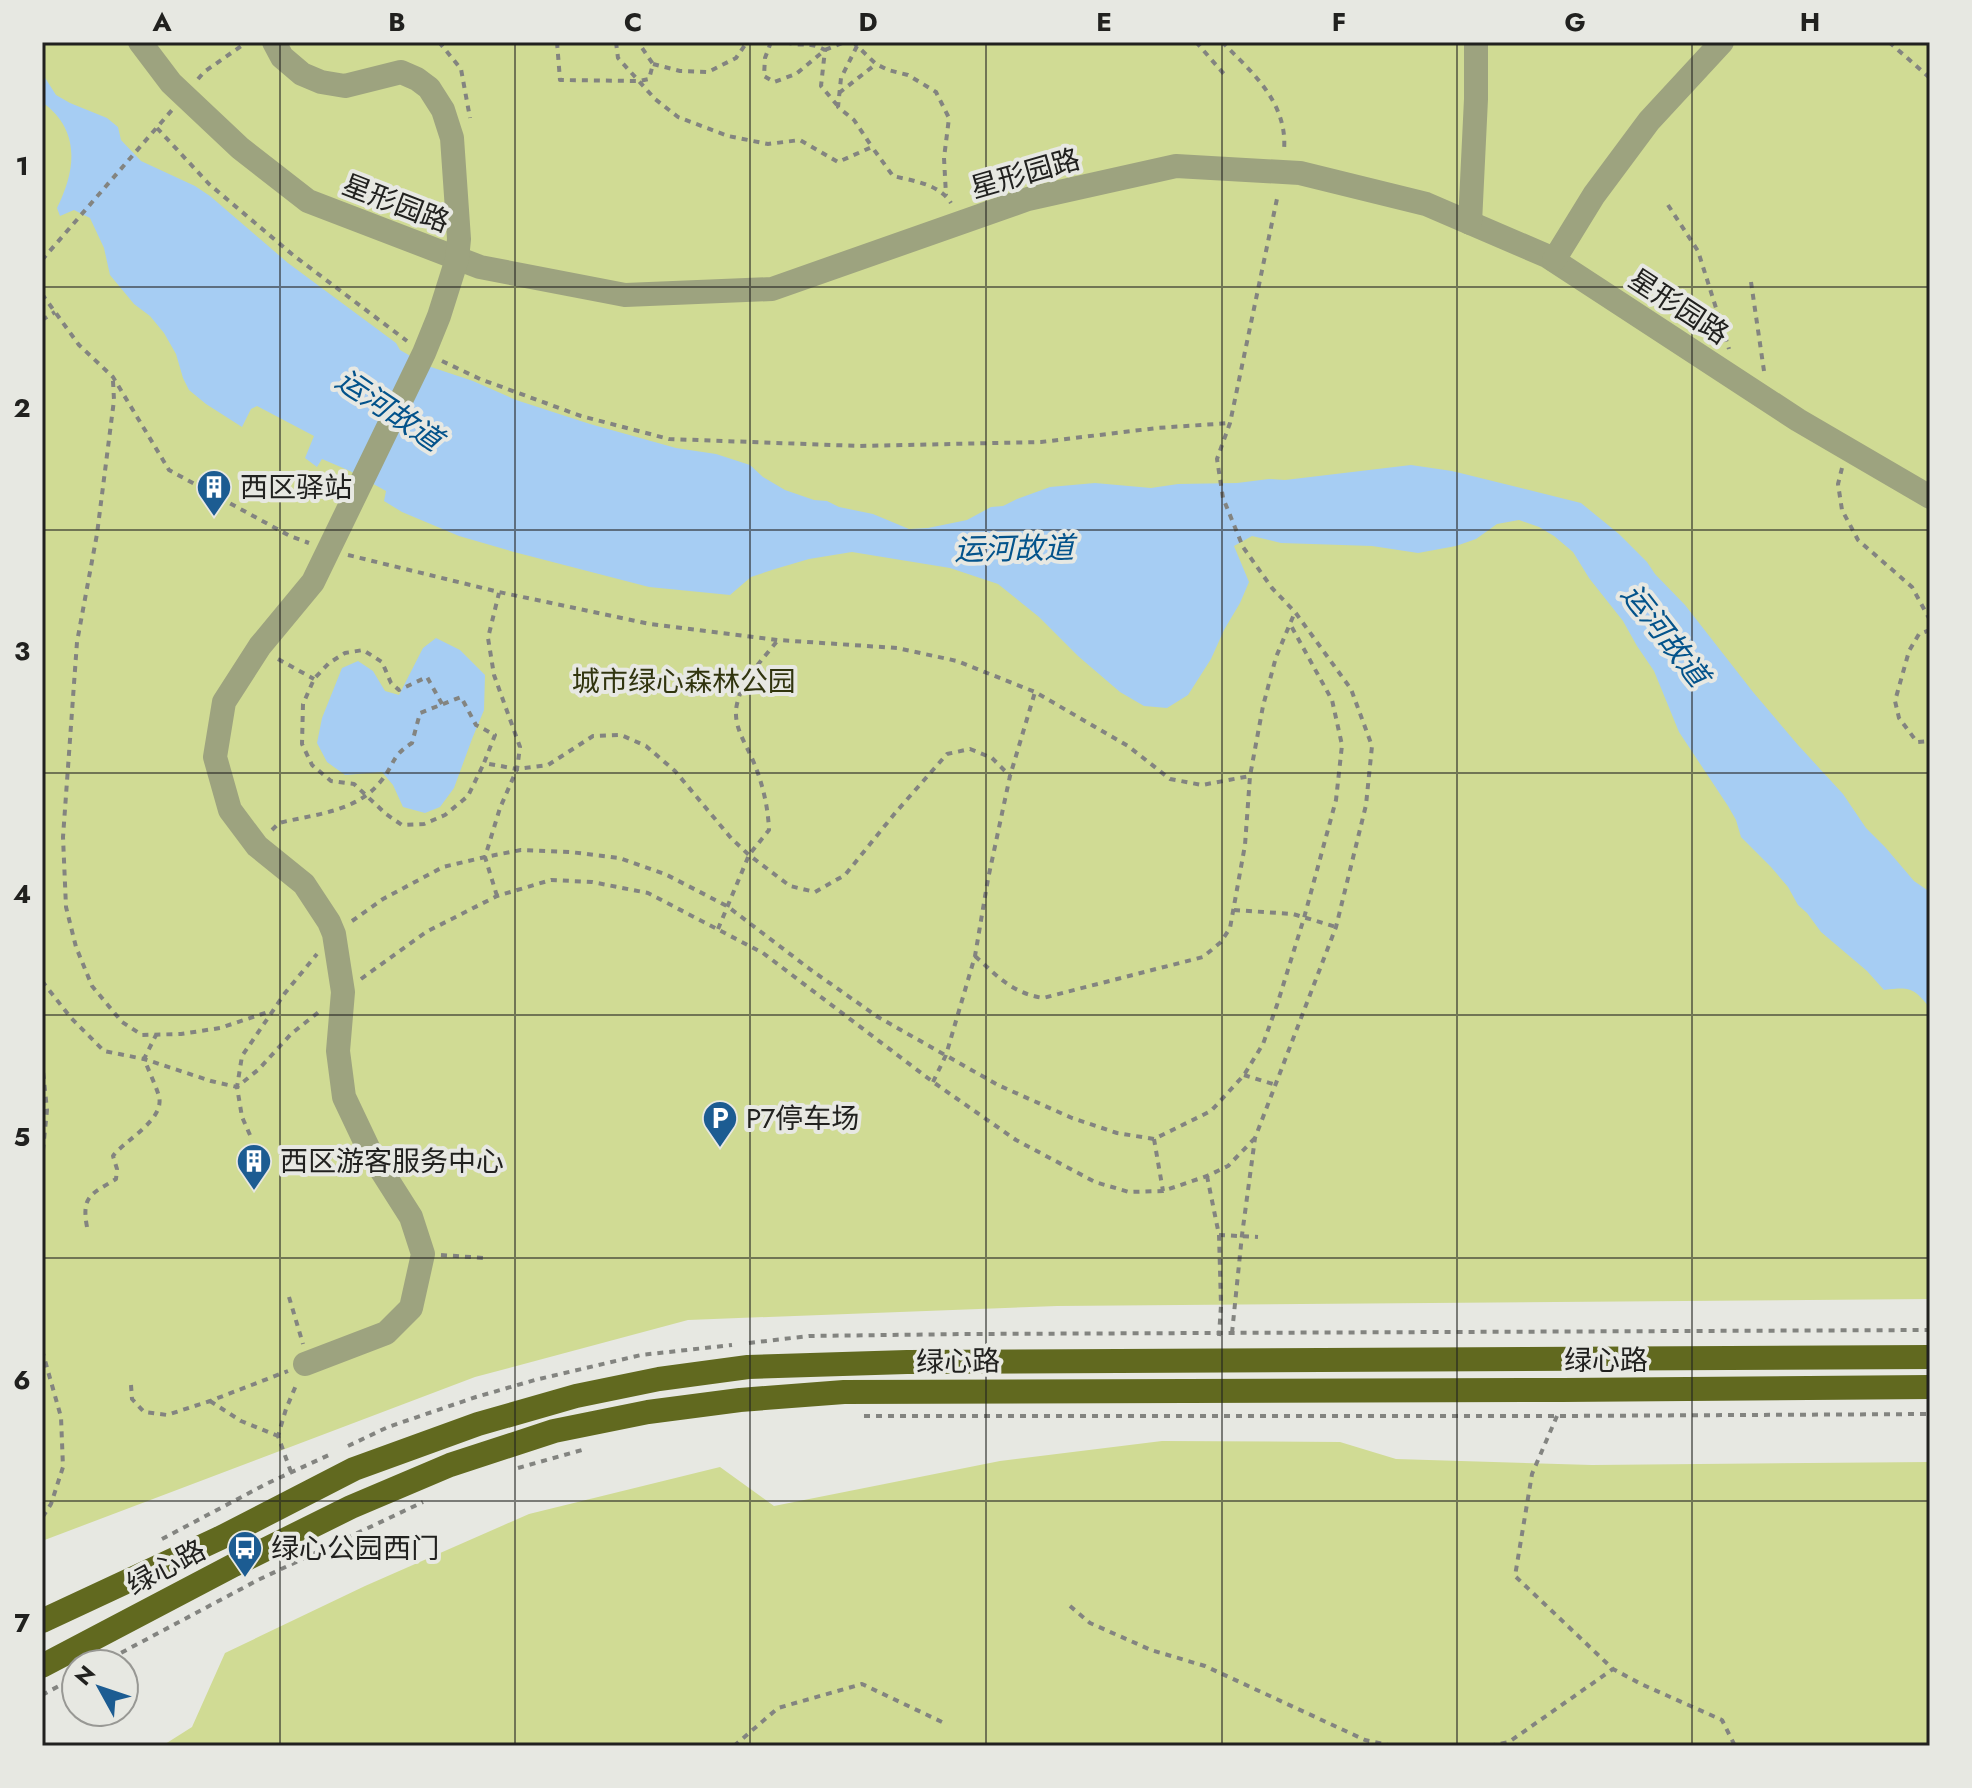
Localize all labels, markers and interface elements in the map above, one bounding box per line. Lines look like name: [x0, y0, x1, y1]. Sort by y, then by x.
text: A: [151, 3, 172, 41]
text: B: [388, 3, 406, 41]
text: C: [624, 3, 642, 41]
text: D: [858, 3, 878, 41]
text: E: [1096, 3, 1112, 41]
text: F: [1332, 3, 1346, 41]
text: G: [1564, 3, 1586, 41]
text: H: [1800, 3, 1820, 41]
street label: 星形园路: [966, 138, 1085, 209]
text: 1: [15, 147, 29, 185]
street label: 星形园路: [336, 164, 455, 243]
street label: 星形园路: [1621, 259, 1737, 354]
water label: 运河故道: [328, 358, 454, 463]
text: 2: [13, 389, 31, 427]
place label: 西区驿站: [240, 467, 352, 508]
building icon: 西区驿站: [195, 468, 233, 518]
water label: 运河故道: [954, 526, 1078, 571]
water label: 运河故道: [1612, 574, 1722, 698]
text: 3: [14, 632, 30, 670]
park label: 城市绿心森林公园: [572, 661, 796, 702]
text: 4: [13, 875, 31, 913]
place label: P7停车场: [746, 1098, 859, 1139]
parking icon: P7停车场: [701, 1099, 739, 1149]
text: 5: [14, 1118, 30, 1156]
place label: 西区游客服务中心: [280, 1141, 504, 1182]
building icon: 西区游客服务中心: [235, 1142, 273, 1192]
street label: 绿心路: [916, 1340, 1000, 1383]
street label: 绿心路: [1564, 1340, 1648, 1381]
text: 6: [13, 1361, 31, 1399]
place label: 绿心公园西门: [271, 1528, 439, 1569]
bus stop icon: 绿心公园西门: [226, 1529, 264, 1579]
street label: 绿心路: [120, 1530, 213, 1605]
text: 7: [14, 1604, 30, 1642]
north arrow: [60, 1648, 140, 1728]
text: N: [67, 1658, 103, 1692]

